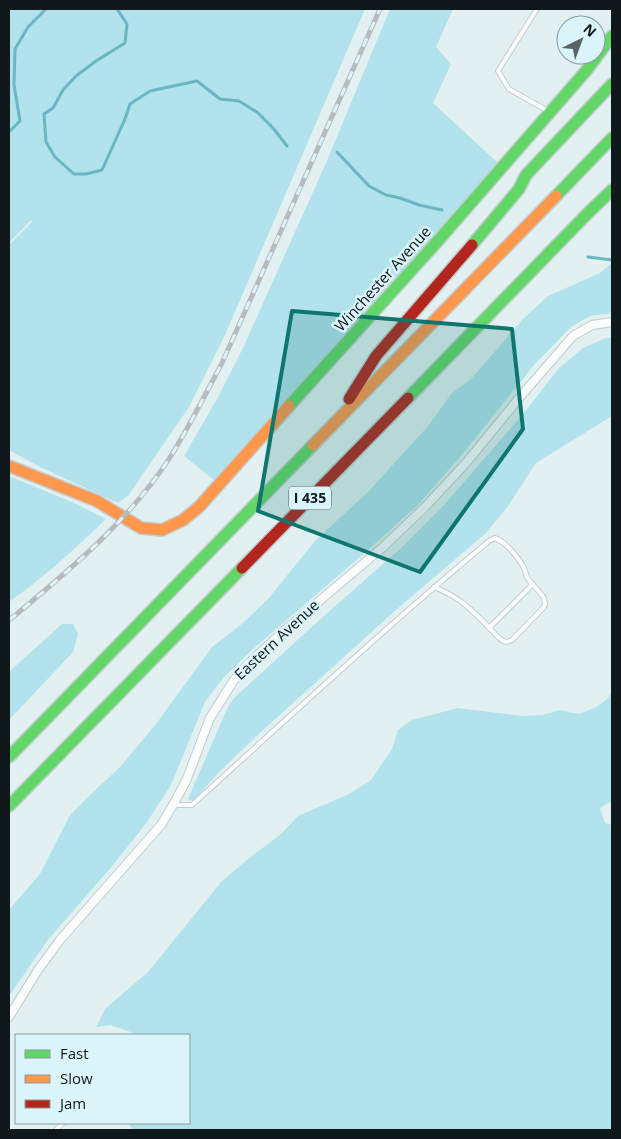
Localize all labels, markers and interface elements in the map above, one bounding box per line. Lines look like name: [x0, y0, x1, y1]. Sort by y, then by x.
north arrow: [556, 15, 606, 65]
text: N: [579, 19, 601, 41]
street label: Winchester Avenue: [330, 222, 435, 335]
road number: I 435: [289, 486, 331, 509]
street label: Eastern Avenue: [230, 595, 323, 684]
legend: [15, 1034, 190, 1124]
text: Fast: [60, 1043, 89, 1063]
text: Slow: [60, 1068, 93, 1088]
text: Jam: [58, 1093, 86, 1113]

